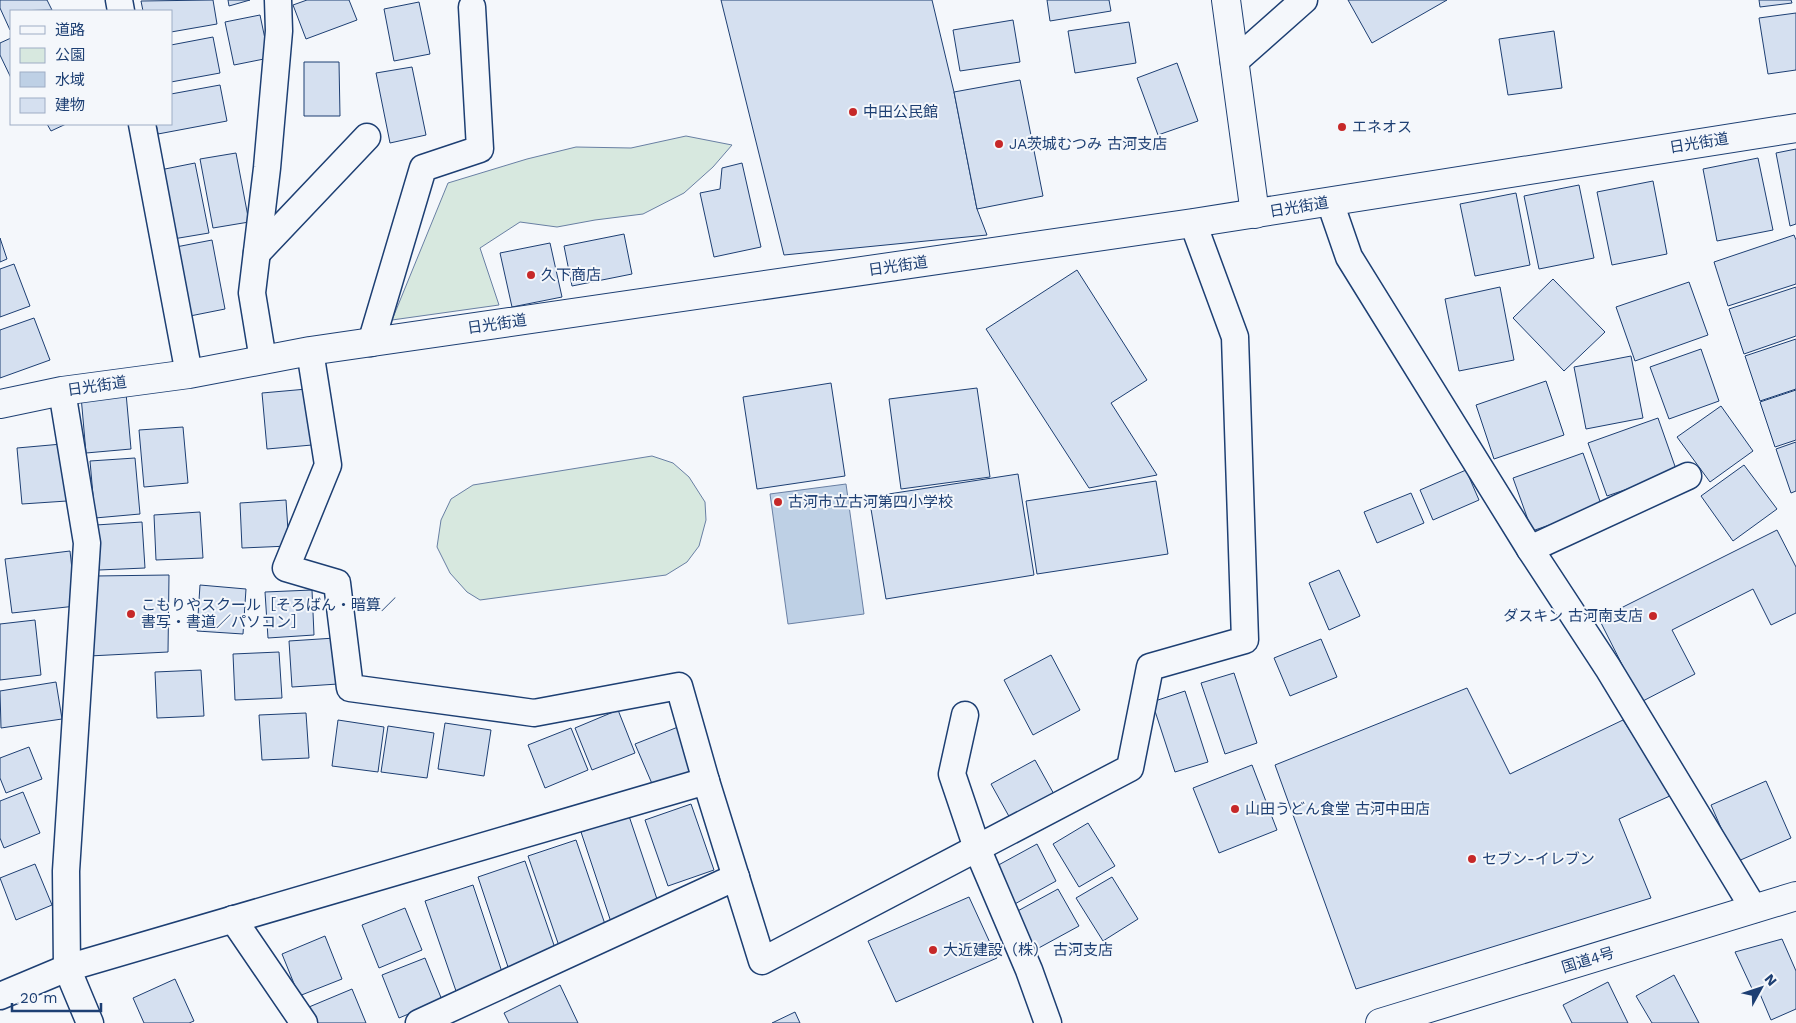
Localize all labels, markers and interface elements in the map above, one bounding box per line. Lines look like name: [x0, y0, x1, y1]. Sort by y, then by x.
legend: [10, 10, 172, 125]
text: 道路: [55, 21, 85, 39]
text: 公園: [55, 46, 85, 64]
text: 水域: [55, 71, 85, 89]
text: 建物: [55, 96, 85, 114]
place label: 中田公民館: [863, 103, 938, 121]
marker: 中田公民館: [847, 106, 859, 118]
place label: エネオス: [1352, 118, 1412, 136]
marker: エネオス: [1336, 121, 1348, 133]
street label: 日光街道: [1668, 129, 1730, 157]
place label: JA茨城むつみ 古河支店: [1009, 135, 1167, 153]
marker: JA茨城むつみ 古河支店: [993, 138, 1005, 150]
street label: 日光街道: [1268, 193, 1330, 221]
street label: 日光街道: [867, 253, 929, 279]
place label: 久下商店: [541, 266, 601, 284]
marker: 久下商店: [525, 269, 537, 281]
street label: 日光街道: [466, 311, 528, 337]
street label: 日光街道: [66, 373, 128, 399]
place label: 古河市立古河第四小学校: [788, 493, 953, 511]
marker: 古河市立古河第四小学校: [772, 496, 784, 508]
place label: こもりやスクール［そろばん・暗算／ 書写・書道／パソコン］: [141, 596, 396, 631]
place label: ダスキン 古河南支店: [1503, 607, 1643, 625]
marker: こもりやスクール［そろばん・暗算／ 書写・書道／パソコン］: [125, 608, 137, 620]
marker: ダスキン 古河南支店: [1647, 610, 1659, 622]
place label: 山田うどん食堂 古河中田店: [1245, 800, 1430, 818]
marker: 山田うどん食堂 古河中田店: [1229, 803, 1241, 815]
place label: セブン-イレブン: [1482, 850, 1595, 868]
marker: セブン-イレブン: [1466, 853, 1478, 865]
place label: 大近建設（株） 古河支店: [943, 941, 1113, 959]
street label: 国道4号: [1559, 943, 1617, 977]
marker: 大近建設（株） 古河支店: [927, 944, 939, 956]
north arrow: [1736, 963, 1786, 1013]
text: N: [1761, 971, 1780, 989]
scale bar: [12, 980, 101, 1012]
text: 20 m: [20, 989, 58, 1007]

